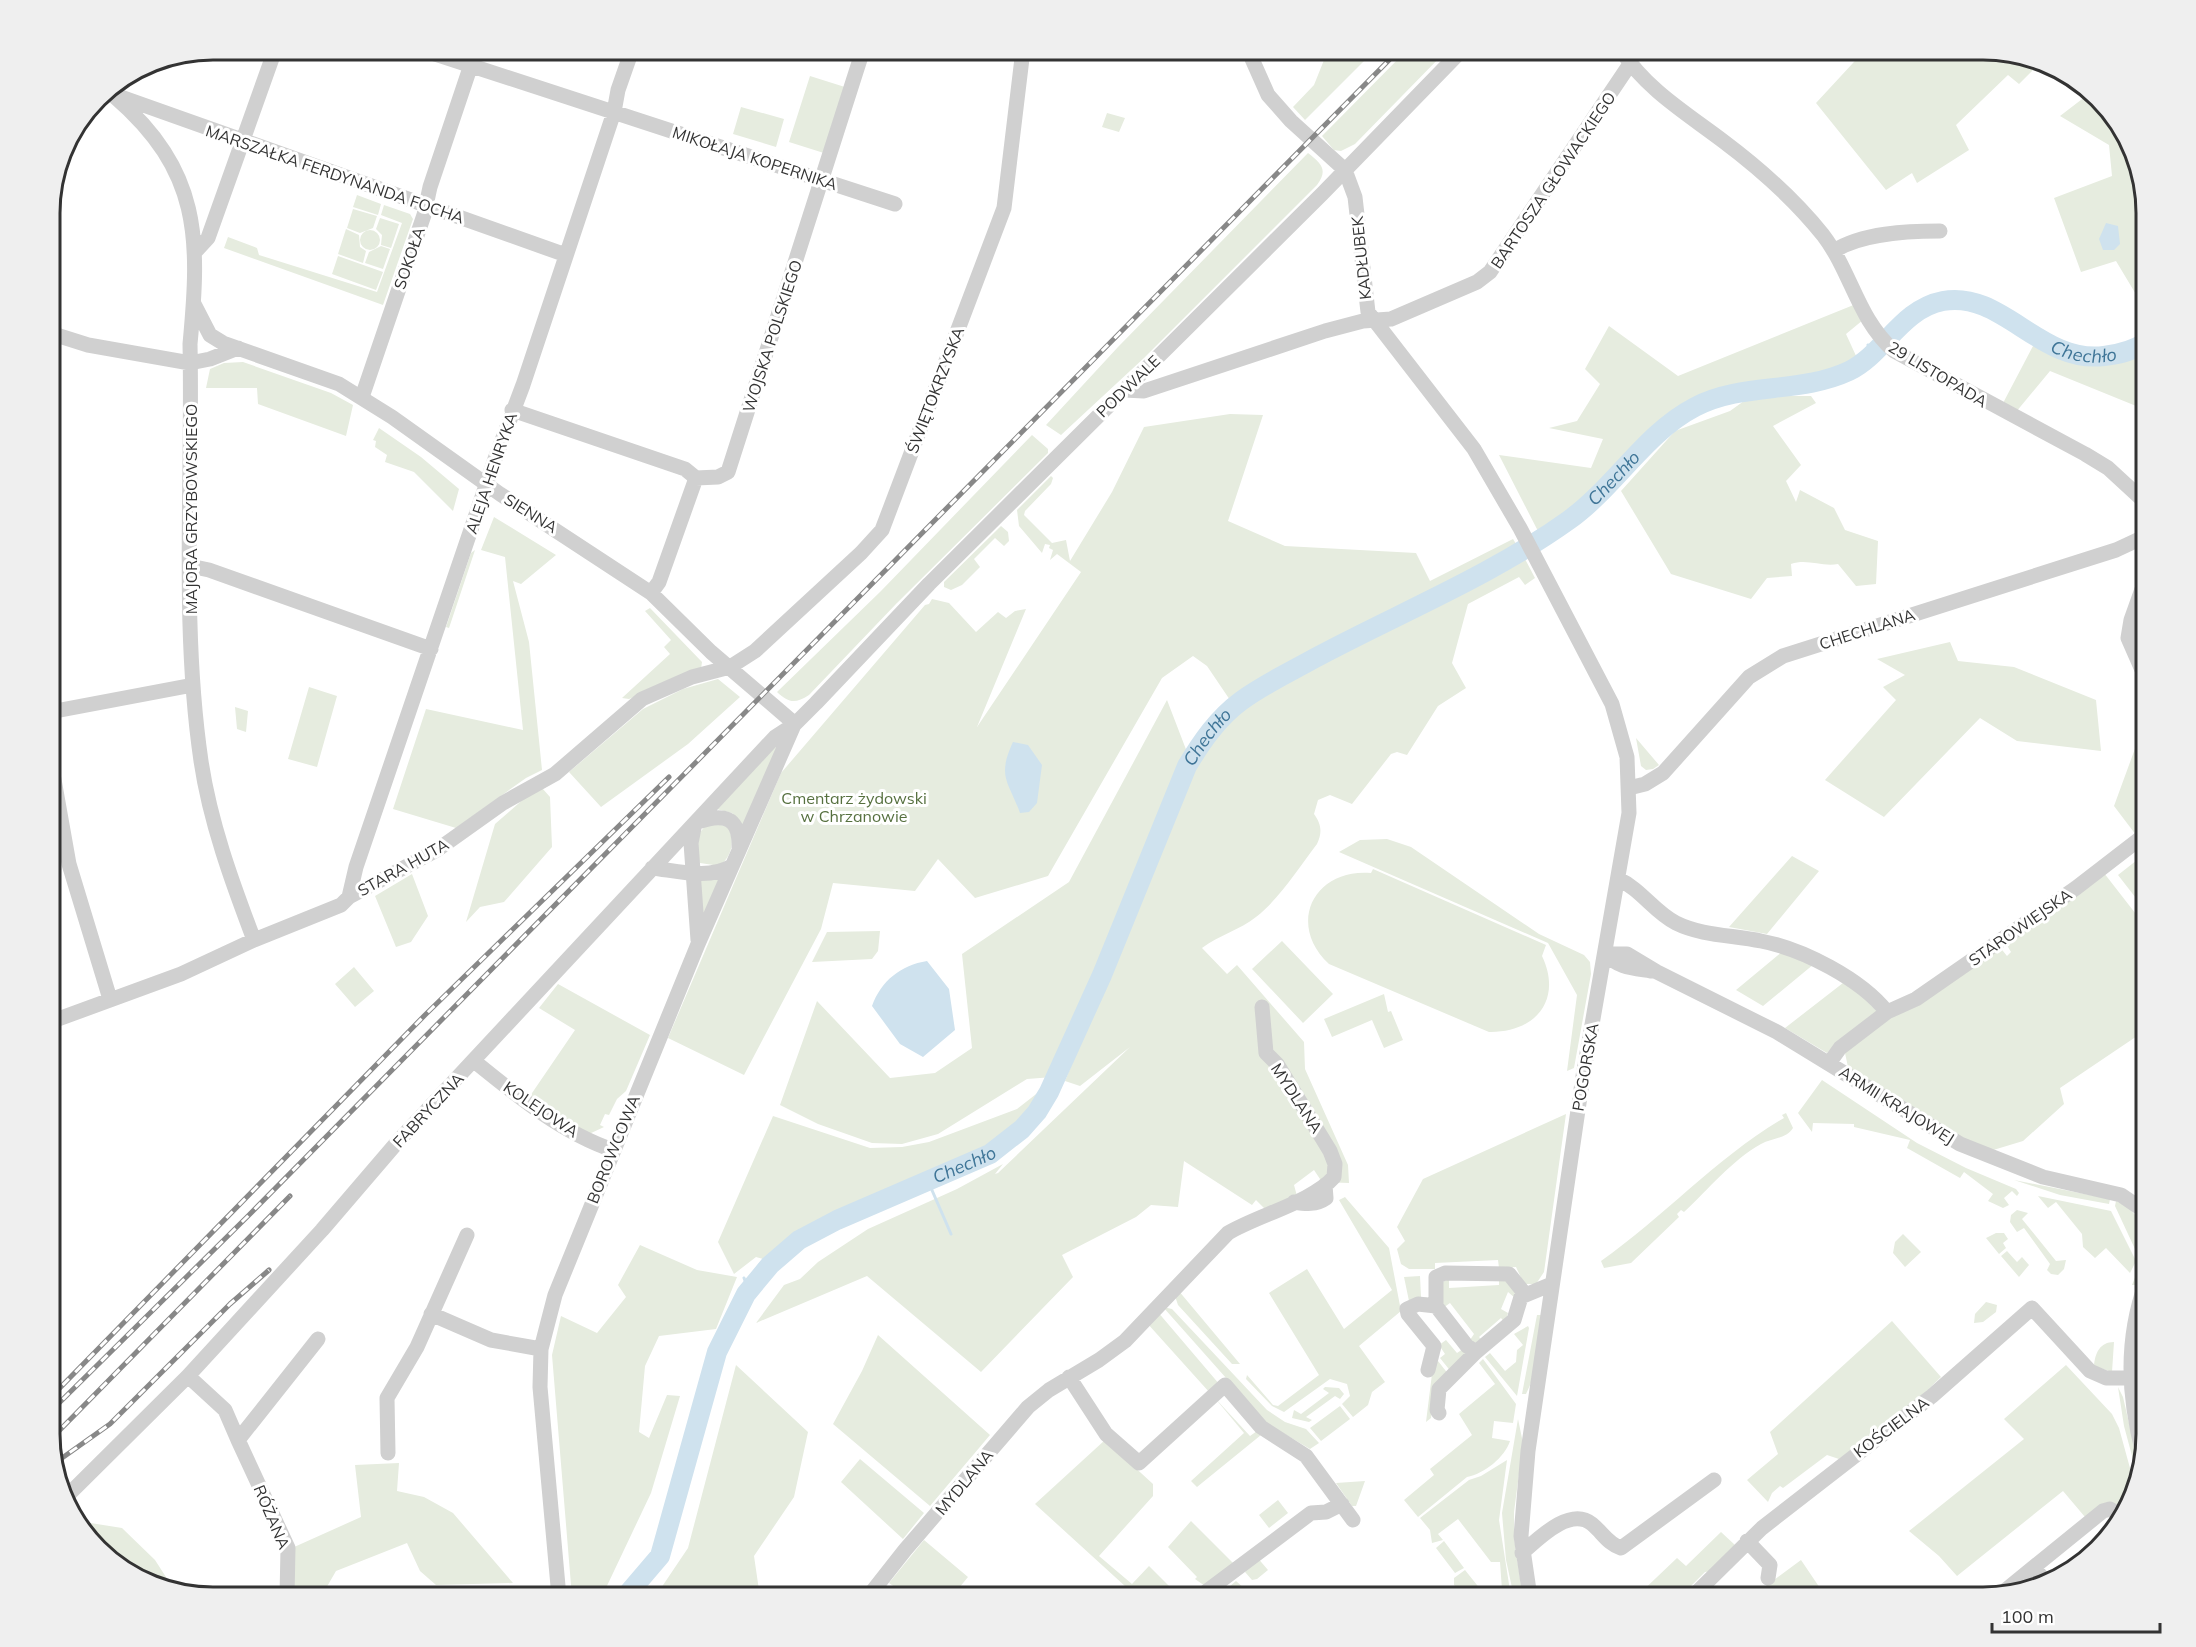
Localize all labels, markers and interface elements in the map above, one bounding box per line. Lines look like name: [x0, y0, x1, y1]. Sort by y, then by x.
street label: BARTOSZA GŁOWACKIEGO: [1486, 88, 1620, 272]
street label: MARSZAŁKA FERDYNANDA FOCHA: [203, 120, 467, 228]
street label: MIKOŁAJA KOPERNIKA: [670, 122, 840, 194]
street label: KADŁUBEK: [1347, 214, 1375, 301]
street label: SOKOŁA: [389, 224, 429, 292]
street label: WOJSKA POLSKIEGO: [738, 257, 806, 415]
street label: ŚWIĘTOKRZYSKA: [902, 324, 968, 456]
water label: Chechło: [2047, 335, 2118, 368]
street label: 29 LISTOPADA: [1885, 337, 1991, 411]
street label: PODWALE: [1092, 351, 1164, 421]
street label: MAJORA GRZYBOWSKIEGO: [181, 404, 201, 614]
street label: ALEJA HENRYKA: [461, 409, 521, 536]
water label: Chechło: [1582, 446, 1645, 510]
street label: SIENNA: [501, 489, 562, 537]
street label: CHECHLANA: [1817, 604, 1918, 654]
water label: Chechło: [1178, 703, 1236, 770]
park label: Cmentarz żydowski w Chrzanowie: [781, 788, 927, 826]
street label: STARA HUTA: [354, 834, 452, 900]
street label: STAROWIEJSKA: [1965, 884, 2076, 970]
street label: POGORSKA: [1567, 1021, 1603, 1113]
street label: MYDLANA: [1267, 1059, 1327, 1137]
street label: ARMII KRAJOWEJ: [1836, 1062, 1958, 1148]
street label: FABRYCZNA: [388, 1068, 468, 1151]
street label: KOLEJOWA: [500, 1077, 583, 1142]
street label: BOROWCOWA: [582, 1092, 644, 1206]
water label: Chechło: [929, 1141, 1001, 1188]
street label: KOŚCIELNA: [1849, 1392, 1933, 1462]
street label: MYDLANA: [931, 1445, 997, 1519]
street label: RÓŻANA: [250, 1482, 295, 1552]
scale bar: [1992, 1596, 2160, 1634]
text: 100 m: [2001, 1605, 2054, 1628]

